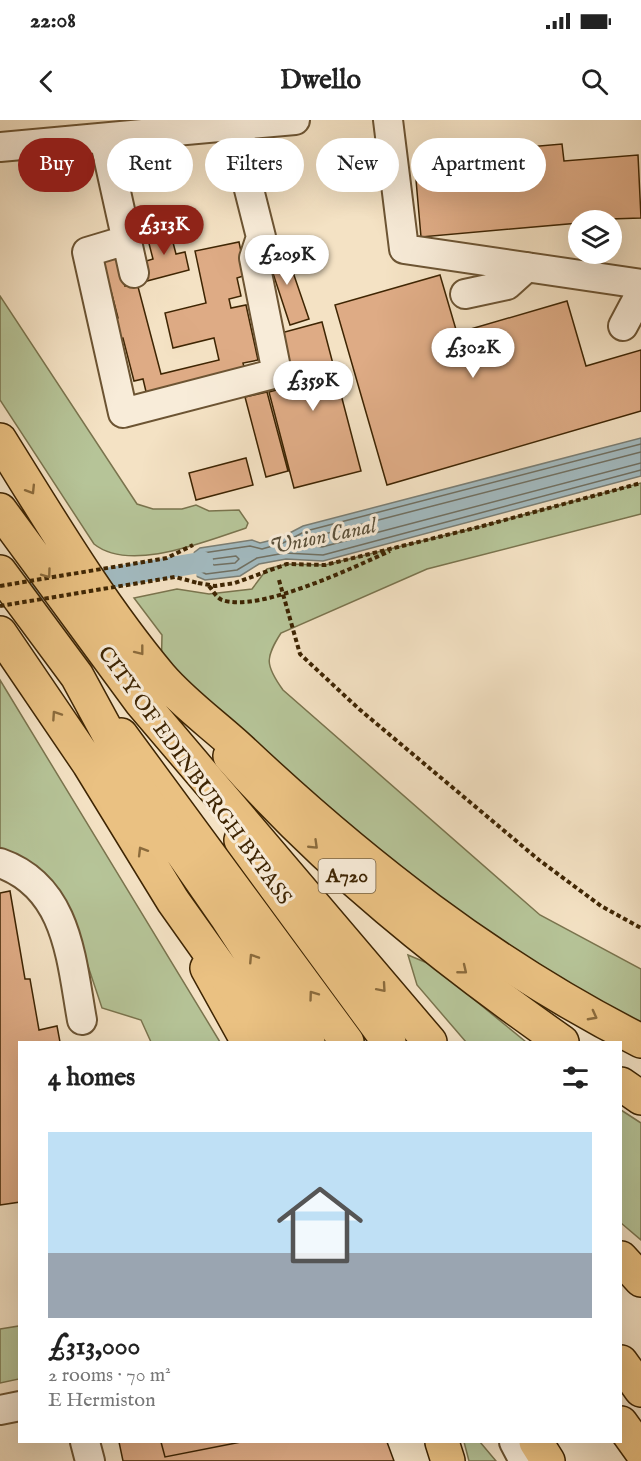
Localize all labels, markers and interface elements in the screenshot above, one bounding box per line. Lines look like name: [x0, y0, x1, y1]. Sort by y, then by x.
text: 22:08: [30, 7, 76, 35]
text: Dwello: [280, 64, 361, 98]
icon: back: [30, 65, 63, 98]
icon: search: [578, 65, 611, 98]
chip: Buy: [18, 138, 95, 192]
chip: Rent: [107, 138, 193, 192]
chip: Filters: [205, 138, 304, 192]
chip: New: [316, 138, 399, 192]
chip: Apartment: [411, 138, 546, 192]
pin: £313K: [122, 205, 206, 256]
map controls: [568, 210, 622, 264]
button: layers: [568, 210, 622, 264]
text: £313K: [139, 212, 189, 237]
pin: £209K: [245, 235, 329, 286]
text: £209K: [259, 242, 315, 267]
pin: £302K: [431, 328, 515, 379]
text: £302K: [446, 335, 501, 360]
pin: £359K: [271, 361, 355, 412]
text: £359K: [287, 368, 339, 393]
one-way arrow: [23, 484, 35, 494]
water label: Union Canal: [267, 512, 381, 562]
one-way arrow: [40, 567, 51, 578]
street label: CITY OF EDINBURGH BYPASS: [91, 641, 297, 911]
one-way arrow: [133, 644, 144, 655]
one-way arrow: [52, 711, 63, 722]
one-way arrow: [307, 837, 318, 848]
one-way arrow: [138, 847, 150, 857]
road number: A720: [318, 859, 376, 893]
one-way arrow: [249, 954, 260, 965]
one-way arrow: [457, 963, 468, 974]
one-way arrow: [375, 981, 386, 992]
one-way arrow: [309, 991, 320, 1002]
one-way arrow: [586, 1009, 597, 1020]
text: 4 homes: [48, 1061, 135, 1094]
icon: filters: [559, 1061, 592, 1094]
icon: home: [266, 1171, 374, 1279]
text: £313,000: [48, 1330, 140, 1363]
text: 2 rooms · 70 m²: [48, 1363, 171, 1388]
text: E Hermiston: [48, 1388, 156, 1413]

